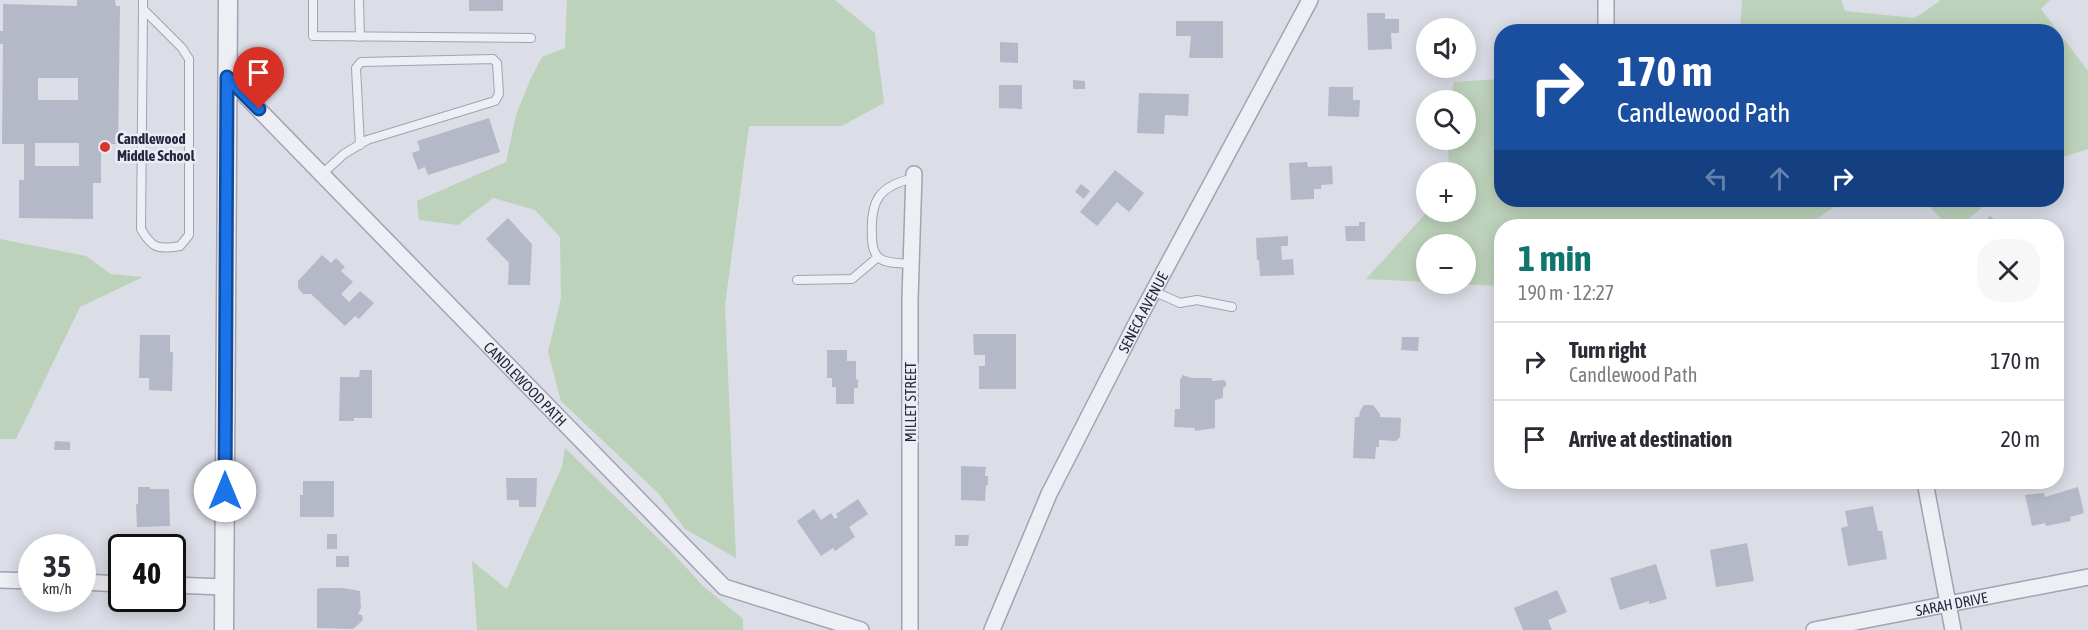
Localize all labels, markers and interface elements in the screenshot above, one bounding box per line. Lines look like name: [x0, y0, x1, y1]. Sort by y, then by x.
map controls: [1416, 18, 1476, 294]
button: sound: [1416, 18, 1476, 78]
pin: [233, 47, 284, 109]
text: 170 m: [1617, 47, 1712, 95]
icon: right: [1518, 48, 1596, 126]
icon: arrive: [242, 56, 275, 89]
button: search: [1416, 90, 1476, 150]
text: Candlewood Path: [1617, 97, 1790, 128]
place label: Candlewood Middle School: [117, 130, 196, 164]
marker: Candlewood Middle School: [98, 140, 112, 154]
button: +: [1416, 162, 1476, 222]
icon: left: [1700, 162, 1733, 195]
icon: ahead: [1763, 162, 1796, 195]
icon: right: [1826, 162, 1859, 195]
button: −: [1416, 234, 1476, 294]
text: 1 min: [1518, 237, 1592, 279]
button: close: [1977, 239, 2040, 302]
street label: SENECA AVENUE: [1114, 268, 1171, 355]
text: 190 m · 12:27: [1518, 281, 1614, 304]
text: Turn right: [1569, 337, 1646, 363]
street label: CANDLEWOOD PATH: [481, 338, 571, 429]
icon: right: [1518, 345, 1551, 378]
text: 170 m: [1990, 348, 2040, 374]
street label: MILLET STREET: [902, 361, 919, 442]
text: Candlewood Path: [1569, 363, 1697, 386]
icon: arrive: [1518, 423, 1551, 456]
text: Arrive at destination: [1569, 426, 1732, 452]
text: 20 m: [2000, 426, 2040, 452]
position arrow: [193, 459, 257, 523]
speed limit sign: 40: [108, 534, 186, 612]
text: 35: [43, 549, 71, 583]
text: km/h: [42, 580, 72, 597]
street label: SARAH DRIVE: [1914, 588, 1989, 619]

